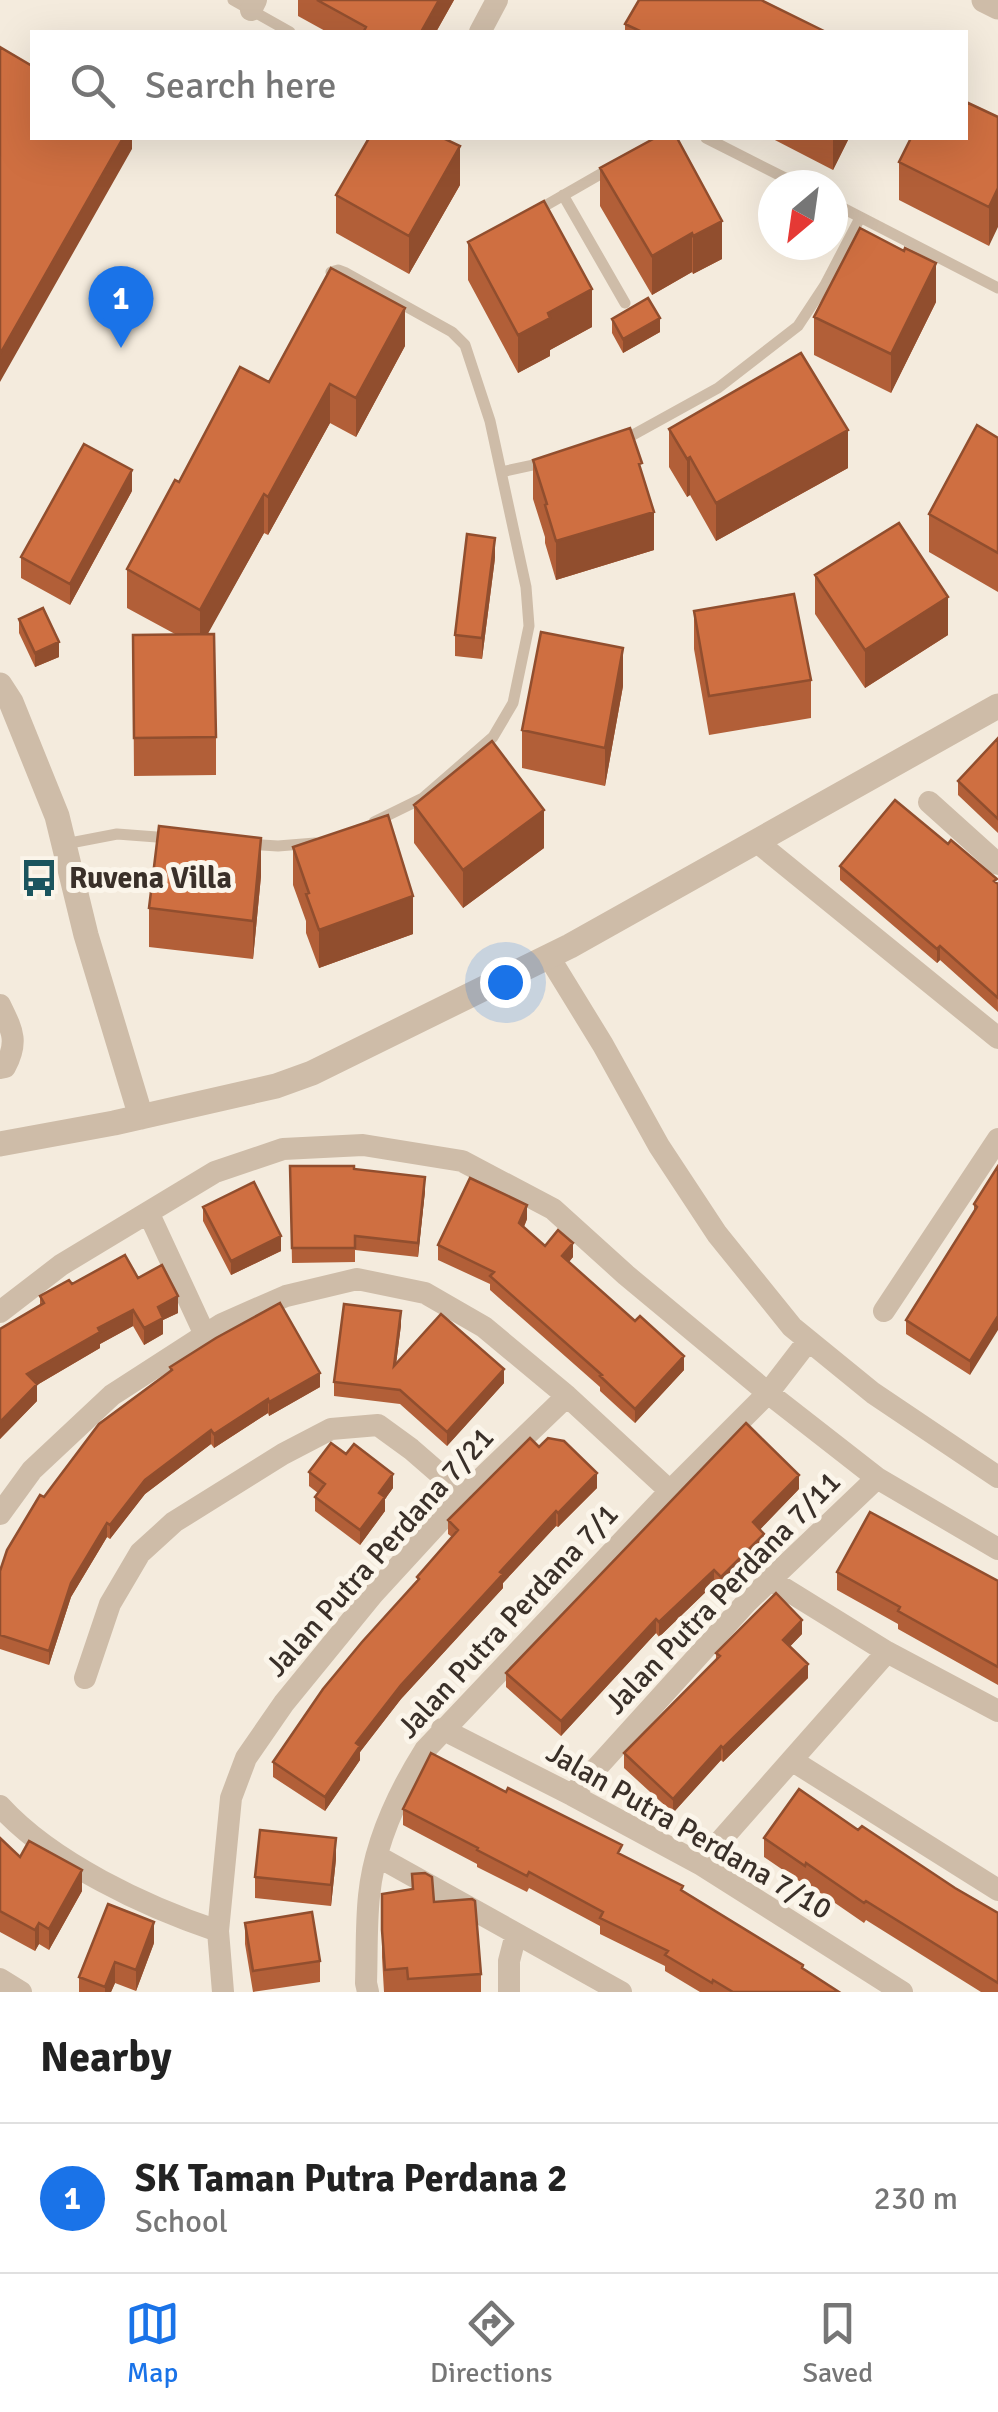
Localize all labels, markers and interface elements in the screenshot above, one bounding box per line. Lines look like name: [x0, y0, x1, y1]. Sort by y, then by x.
search box: [30, 30, 968, 140]
icon: search: [65, 58, 120, 113]
text: Search here: [145, 62, 337, 109]
north arrow: [758, 170, 848, 260]
pin: 1: [88, 266, 154, 348]
bus stop icon: Ruvena Villa: [18, 857, 60, 899]
place label: Ruvena Villa: [69, 860, 232, 897]
your location: [480, 957, 531, 1008]
street label: Jalan Putra Perdana 7/21: [258, 1419, 502, 1685]
street label: Jalan Putra Perdana 7/11: [597, 1464, 849, 1722]
street label: Jalan Putra Perdana 7/1: [390, 1496, 626, 1746]
street label: Jalan Putra Perdana 7/10: [540, 1734, 838, 1928]
text: Nearby: [40, 2032, 172, 2083]
text: SK Taman Putra Perdana 2: [135, 2155, 567, 2202]
text: 1: [64, 2179, 81, 2218]
text: 230 m: [874, 2179, 958, 2218]
text: School: [135, 2202, 228, 2241]
tab: Map: [125, 2296, 180, 2390]
tab: Directions: [430, 2296, 552, 2390]
tab: Saved: [802, 2296, 873, 2390]

